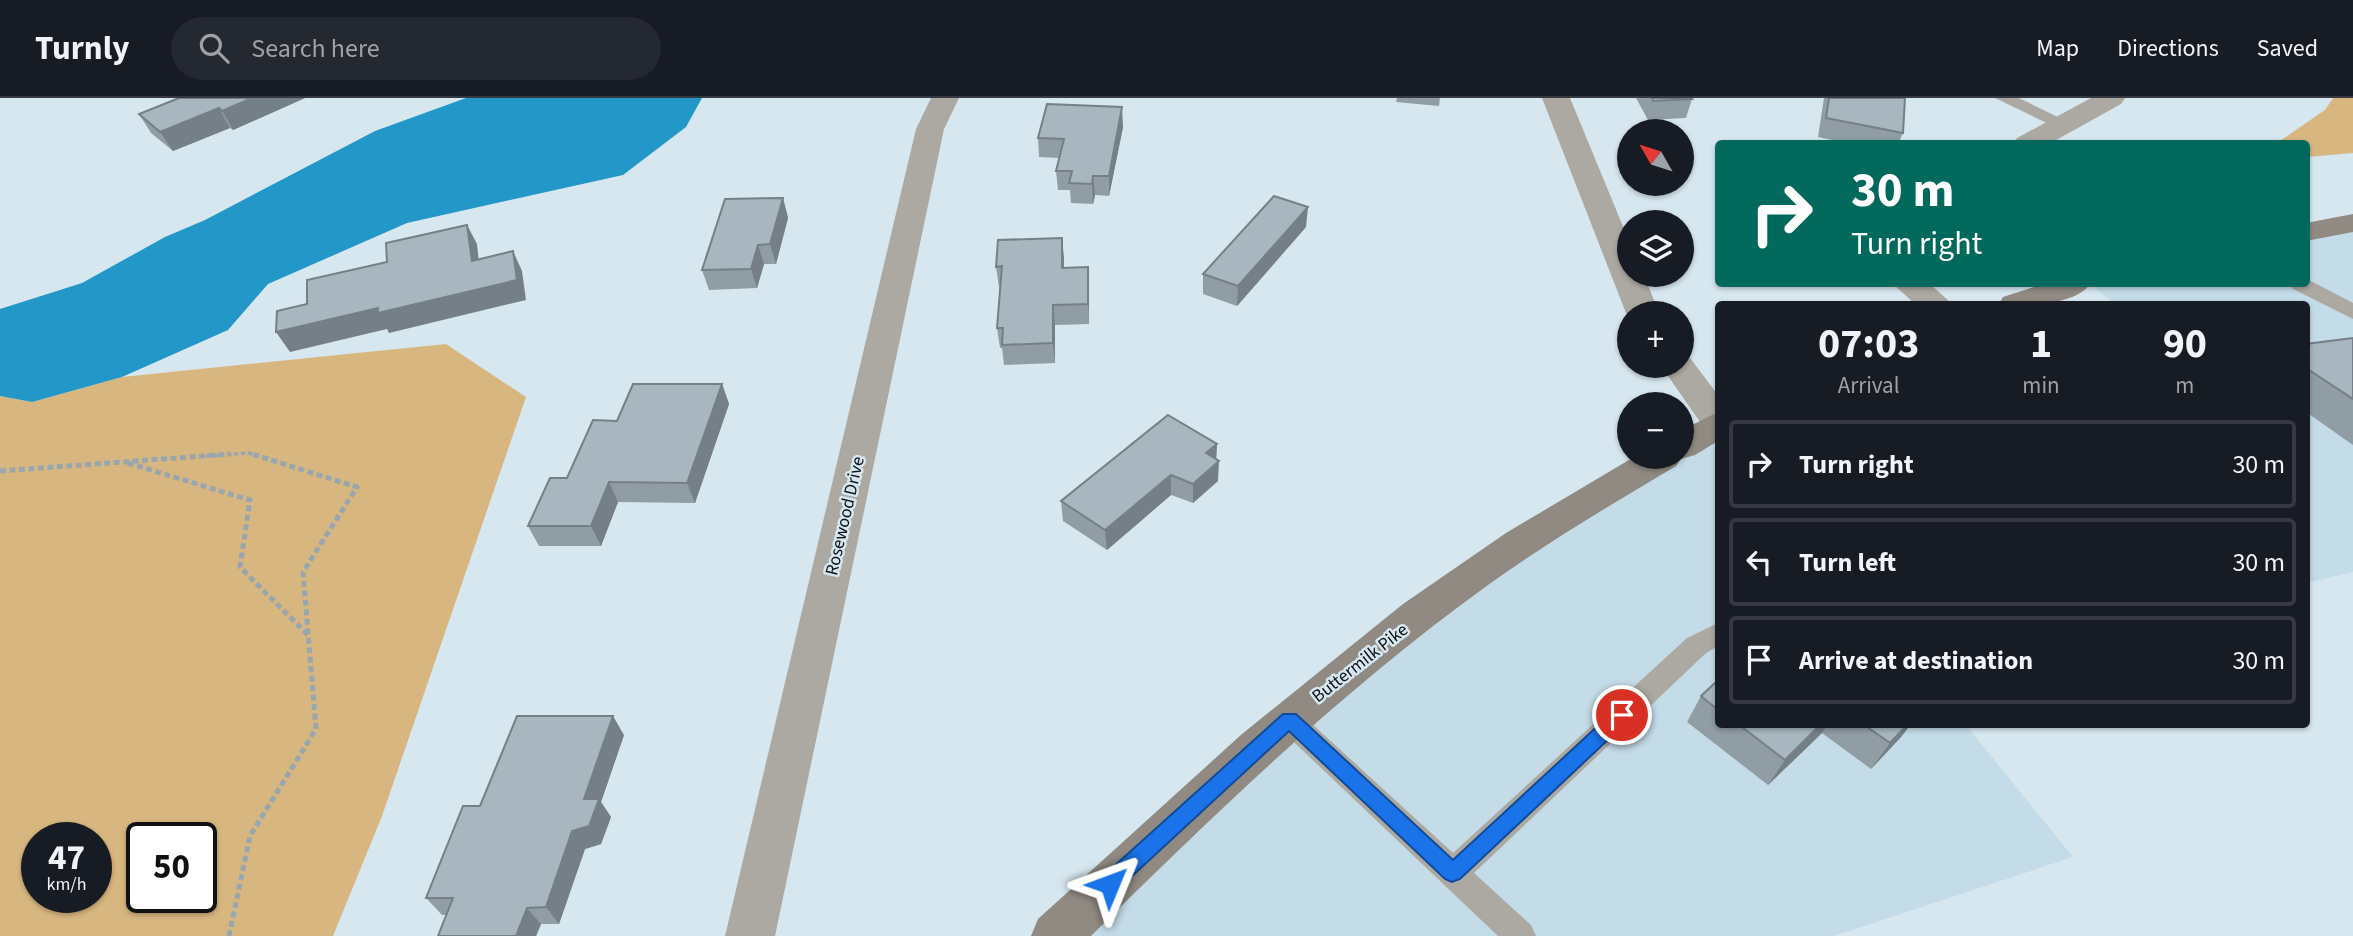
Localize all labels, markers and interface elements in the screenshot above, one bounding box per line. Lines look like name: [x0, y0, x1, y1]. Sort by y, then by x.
search box: [171, 17, 661, 80]
text: Turnly: [35, 25, 129, 72]
icon: search: [195, 29, 233, 67]
text: Search here: [251, 30, 380, 67]
text: Map: [2036, 31, 2079, 66]
text: Directions: [2117, 31, 2219, 66]
text: Saved: [2257, 31, 2318, 66]
north arrow: [1617, 119, 1694, 196]
map controls: [1617, 119, 1694, 469]
text: 30 m: [1851, 156, 1955, 226]
icon: right: [1736, 168, 1827, 259]
button: layers: [1617, 210, 1694, 287]
text: Turn right: [1851, 221, 1982, 267]
button: +: [1617, 301, 1694, 378]
text: 07:03: [1818, 314, 1919, 374]
text: 1: [2030, 314, 2052, 374]
text: 90: [2163, 314, 2207, 374]
text: Arrival: [1838, 369, 1900, 402]
text: min: [2022, 369, 2060, 402]
text: m: [2175, 369, 2194, 402]
button: −: [1617, 392, 1694, 469]
icon: right: [1740, 445, 1778, 483]
text: Turn right: [1799, 446, 1914, 483]
text: 30 m: [2232, 446, 2285, 483]
street label: Rosewood Drive: [819, 454, 871, 578]
icon: left: [1740, 543, 1778, 581]
text: Turn left: [1799, 544, 1896, 581]
text: 30 m: [2232, 544, 2285, 581]
street label: Buttermilk Pike: [1307, 617, 1413, 708]
icon: arrive: [1740, 641, 1778, 679]
text: Arrive at destination: [1799, 642, 2033, 679]
text: 30 m: [2232, 642, 2285, 679]
pin: [1592, 685, 1652, 745]
icon: arrive: [1603, 696, 1641, 734]
speed limit sign: 50: [126, 822, 217, 913]
text: 47: [48, 833, 85, 883]
position arrow: [1073, 847, 1147, 921]
text: km/h: [47, 872, 86, 897]

